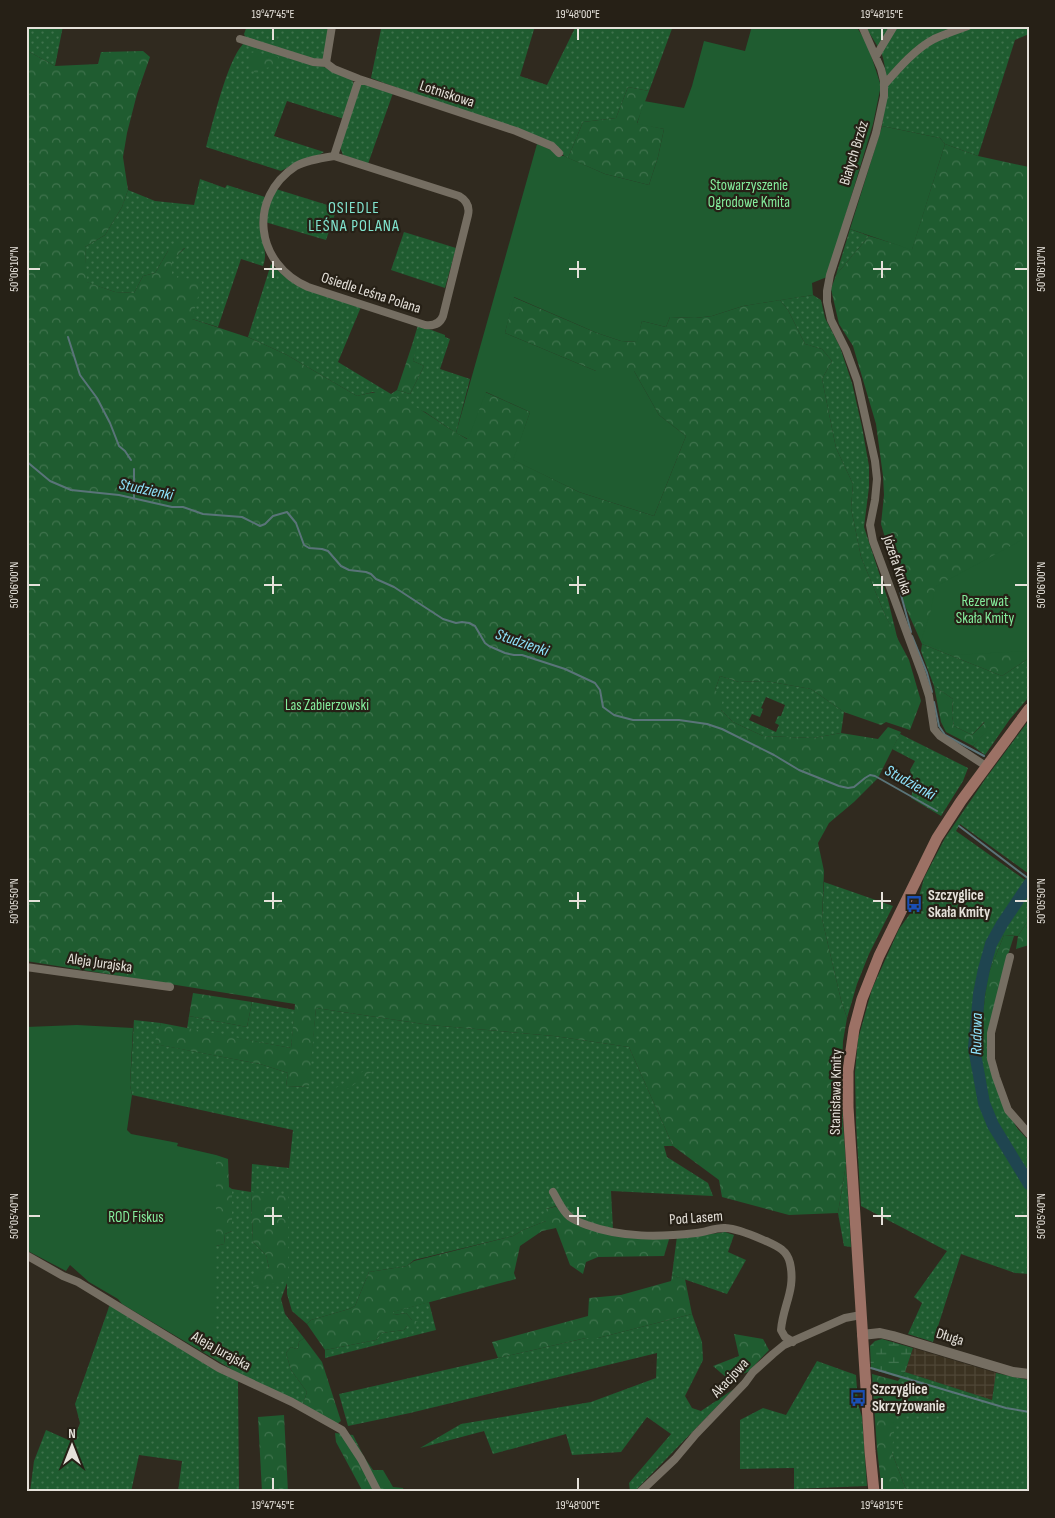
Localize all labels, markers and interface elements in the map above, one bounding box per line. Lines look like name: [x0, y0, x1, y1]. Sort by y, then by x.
text: 19°47'45"E: [251, 7, 295, 22]
text: 19°48'00"E: [556, 7, 600, 22]
text: 19°48'15"E: [861, 7, 903, 22]
street label: Lotniskowa: [417, 76, 477, 112]
street label: Białych Brzóz: [835, 118, 873, 188]
park label: Stowarzyszenie Ogrodowe Kmita: [708, 176, 790, 212]
district label: OSIEDLE LEŚNA POLANA: [308, 199, 400, 236]
text: 50°06'10"N: [7, 246, 22, 292]
text: 50°06'10"N: [1034, 246, 1049, 292]
street label: Osiedle Leśna Polana: [319, 268, 423, 318]
water label: Studzienki: [117, 475, 176, 505]
street label: Józefa Kruka: [878, 532, 916, 597]
text: 50°06'00"N: [7, 562, 22, 608]
text: 50°06'00"N: [1034, 562, 1049, 608]
park label: Rezerwat Skała Kmity: [956, 592, 1014, 628]
water label: Studzienki: [493, 625, 552, 661]
park label: Las Zabierzowski: [285, 696, 369, 715]
water label: Studzienki: [881, 761, 940, 805]
text: 50°05'50"N: [7, 878, 22, 924]
text: 50°05'50"N: [1034, 878, 1049, 924]
place label: Szczyglice Skała Kmity: [928, 886, 991, 922]
bus stop icon: Szczyglice Skała Kmity: [904, 894, 924, 914]
street label: Aleja Jurajska: [65, 949, 134, 977]
water label: Rudawa: [967, 1012, 987, 1055]
street label: Stanisława Kmity: [826, 1049, 846, 1135]
text: 50°05'40"N: [7, 1193, 22, 1239]
text: 50°05'40"N: [1034, 1193, 1049, 1239]
street label: Pod Lasem: [669, 1207, 723, 1229]
park label: ROD Fiskus: [108, 1208, 164, 1227]
street label: Długa: [934, 1324, 966, 1350]
street label: Aleja Jurajska: [187, 1326, 254, 1375]
street label: Akacjowa: [706, 1354, 753, 1402]
place label: Szczyglice Skrzyżowanie: [872, 1380, 945, 1416]
bus stop icon: Szczyglice Skrzyżowanie: [848, 1388, 868, 1408]
north arrow: [48, 1420, 98, 1470]
text: N: [68, 1425, 76, 1442]
text: 19°47'45"E: [251, 1498, 295, 1513]
text: 19°48'00"E: [556, 1498, 600, 1513]
text: 19°48'15"E: [861, 1498, 903, 1513]

